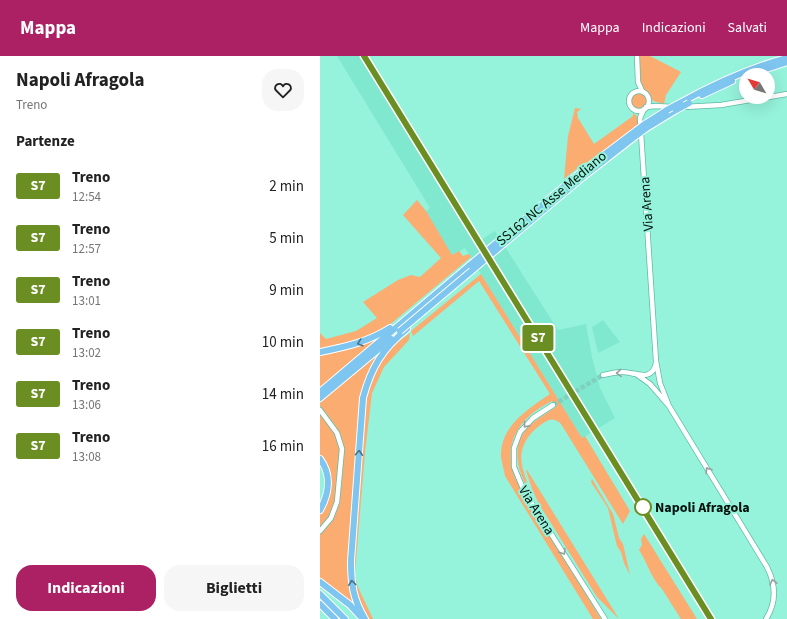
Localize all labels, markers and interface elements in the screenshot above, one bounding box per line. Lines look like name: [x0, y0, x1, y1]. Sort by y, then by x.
text: Mappa: [20, 15, 76, 42]
text: Mappa: [580, 18, 620, 38]
text: Indicazioni: [642, 18, 706, 38]
text: Salvati: [728, 18, 767, 38]
text: Napoli Afragola: [16, 67, 145, 94]
north arrow: [739, 68, 775, 104]
map controls: [739, 68, 775, 104]
button: heart: [262, 69, 304, 111]
text: Treno: [16, 96, 47, 114]
text: Partenze: [16, 131, 75, 152]
street label: SS162 NC Asse Mediano: [492, 147, 611, 251]
text: Treno: [72, 167, 110, 188]
text: S7: [30, 176, 46, 196]
text: 2 min: [269, 176, 304, 197]
street label: Via Arena: [635, 176, 659, 232]
text: 12:54: [72, 188, 101, 206]
text: Treno: [72, 219, 110, 240]
text: S7: [30, 228, 46, 248]
text: 5 min: [269, 228, 304, 249]
text: 12:57: [72, 240, 101, 258]
text: Treno: [72, 271, 110, 292]
text: S7: [30, 280, 46, 300]
text: 9 min: [269, 280, 304, 301]
text: 13:01: [72, 292, 101, 310]
text: Treno: [72, 323, 110, 344]
line badge: S7: [520, 325, 556, 351]
text: S7: [530, 328, 546, 348]
text: S7: [30, 332, 46, 352]
text: 10 min: [262, 332, 304, 353]
one-way arrow: [356, 338, 363, 346]
text: 13:02: [72, 344, 101, 362]
one-way arrow: [616, 368, 623, 377]
text: Treno: [72, 375, 110, 396]
text: S7: [30, 384, 46, 404]
text: 14 min: [262, 384, 304, 405]
text: 13:06: [72, 396, 101, 414]
one-way arrow: [523, 420, 531, 428]
text: Treno: [72, 427, 110, 448]
text: S7: [30, 436, 46, 456]
text: 16 min: [262, 436, 304, 457]
text: 13:08: [72, 448, 101, 466]
one-way arrow: [354, 450, 363, 456]
one-way arrow: [705, 467, 713, 474]
street label: Via Arena: [513, 482, 559, 539]
marker: Napoli Afragola: [634, 498, 652, 516]
place label: Napoli Afragola: [655, 498, 750, 518]
one-way arrow: [559, 548, 566, 555]
button: Indicazioni: [16, 565, 156, 611]
button: Biglietti: [164, 565, 304, 611]
one-way arrow: [769, 579, 777, 585]
one-way arrow: [348, 580, 357, 586]

